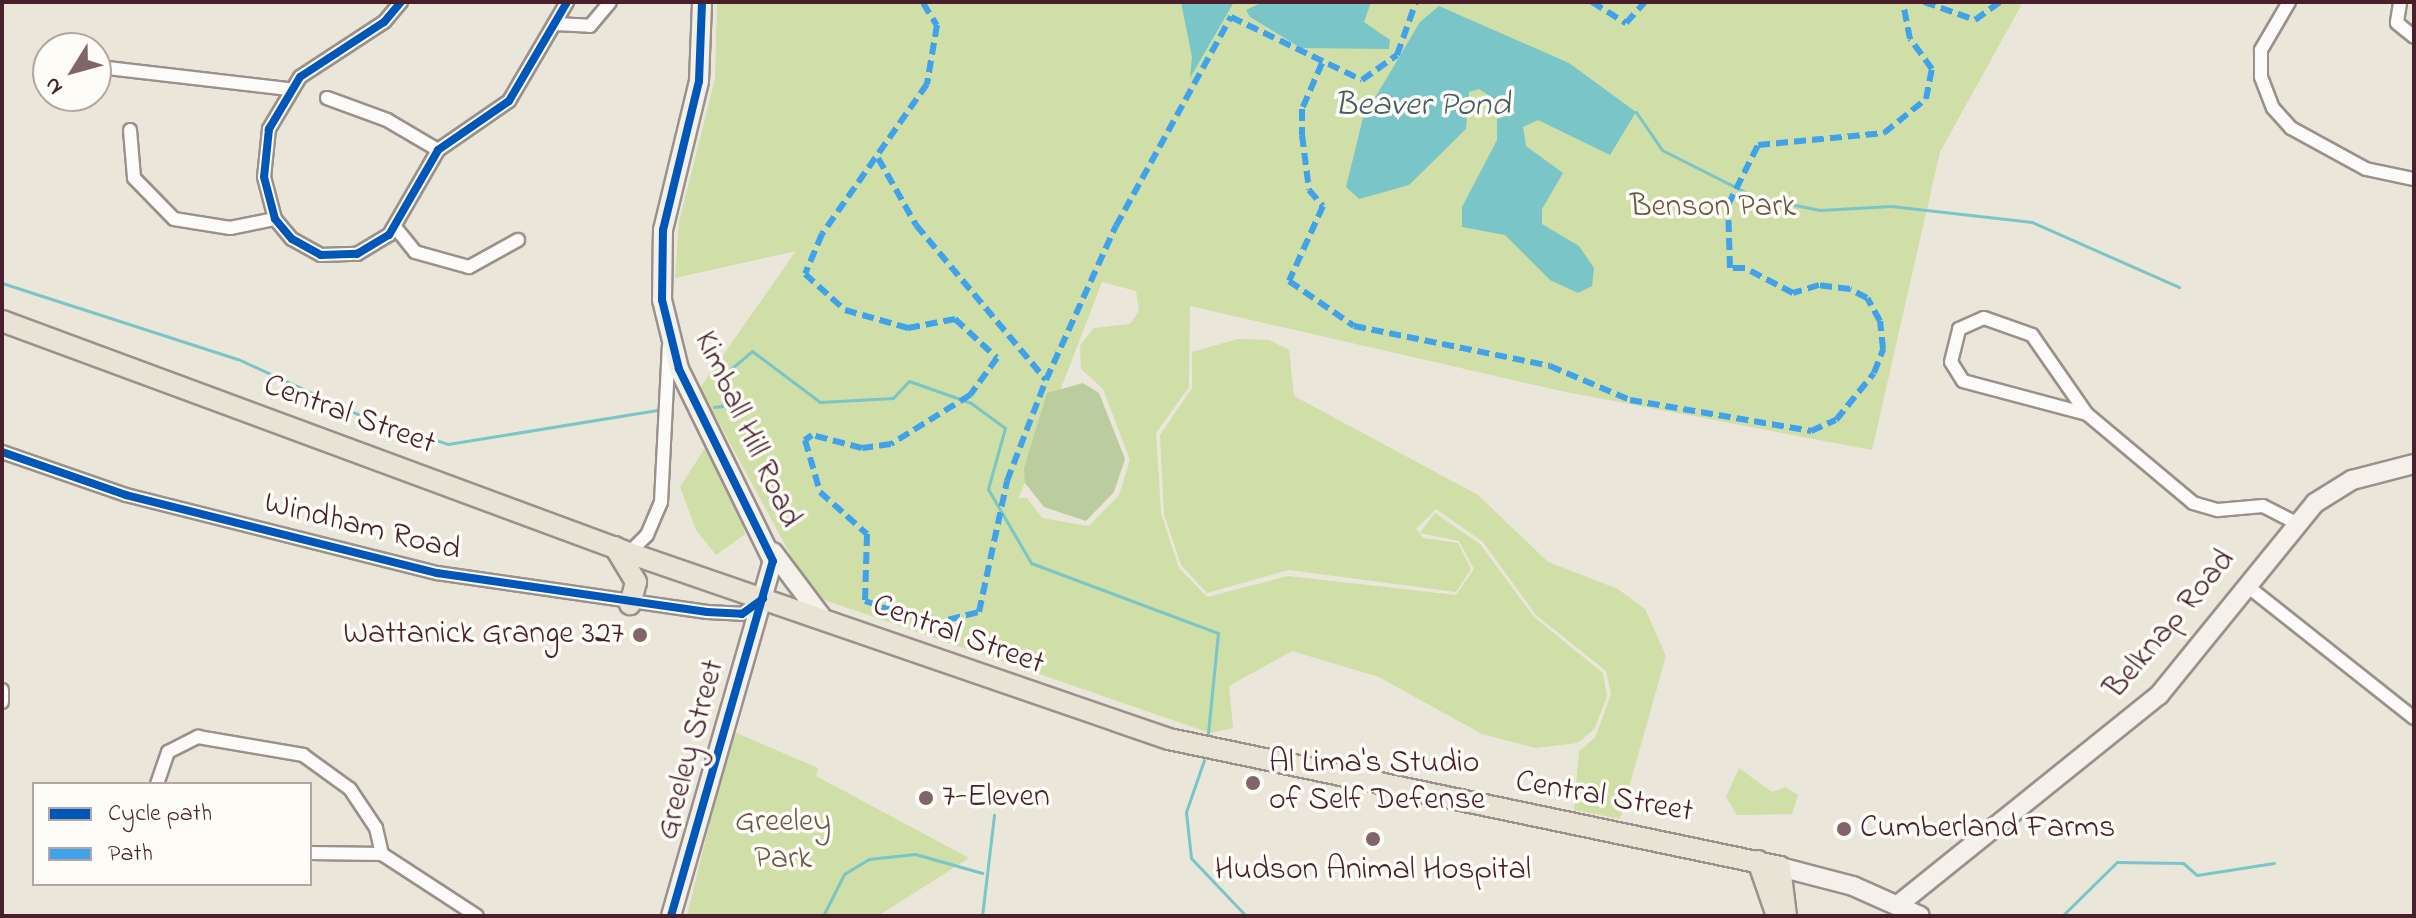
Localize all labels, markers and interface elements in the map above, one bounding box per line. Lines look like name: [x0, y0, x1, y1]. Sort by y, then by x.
north arrow: [32, 32, 112, 112]
text: N: [37, 70, 72, 101]
water label: Beaver Pond: [1334, 87, 1510, 127]
park label: Benson Park: [1630, 189, 1796, 227]
street label: Kimball Hill Road: [684, 326, 808, 534]
street label: Central Street: [258, 367, 440, 465]
street label: Windham Road: [260, 485, 464, 571]
street label: Belknap Road: [2097, 542, 2245, 708]
street label: Central Street: [867, 587, 1049, 685]
place label: Wattanick Grange 327: [343, 616, 624, 654]
marker: Wattanick Grange 327: [631, 626, 649, 644]
street label: Greeley Street: [650, 656, 734, 844]
place label: Al Lima's Studio of Self Defense: [1269, 746, 1485, 821]
street label: Central Street: [1512, 763, 1696, 833]
marker: Al Lima's Studio of Self Defense: [1244, 774, 1262, 792]
place label: 7-Eleven: [942, 779, 1050, 817]
legend: [32, 782, 312, 886]
marker: 7-Eleven: [917, 789, 935, 807]
text: Cycle path: [108, 797, 212, 832]
park label: Greeley Park: [735, 805, 831, 880]
place label: Cumberland Farms: [1860, 810, 2115, 848]
marker: Cumberland Farms: [1835, 820, 1853, 838]
marker: Hudson Animal Hospital: [1364, 830, 1382, 848]
text: Path: [108, 837, 153, 872]
place label: Hudson Animal Hospital: [1215, 852, 1531, 890]

